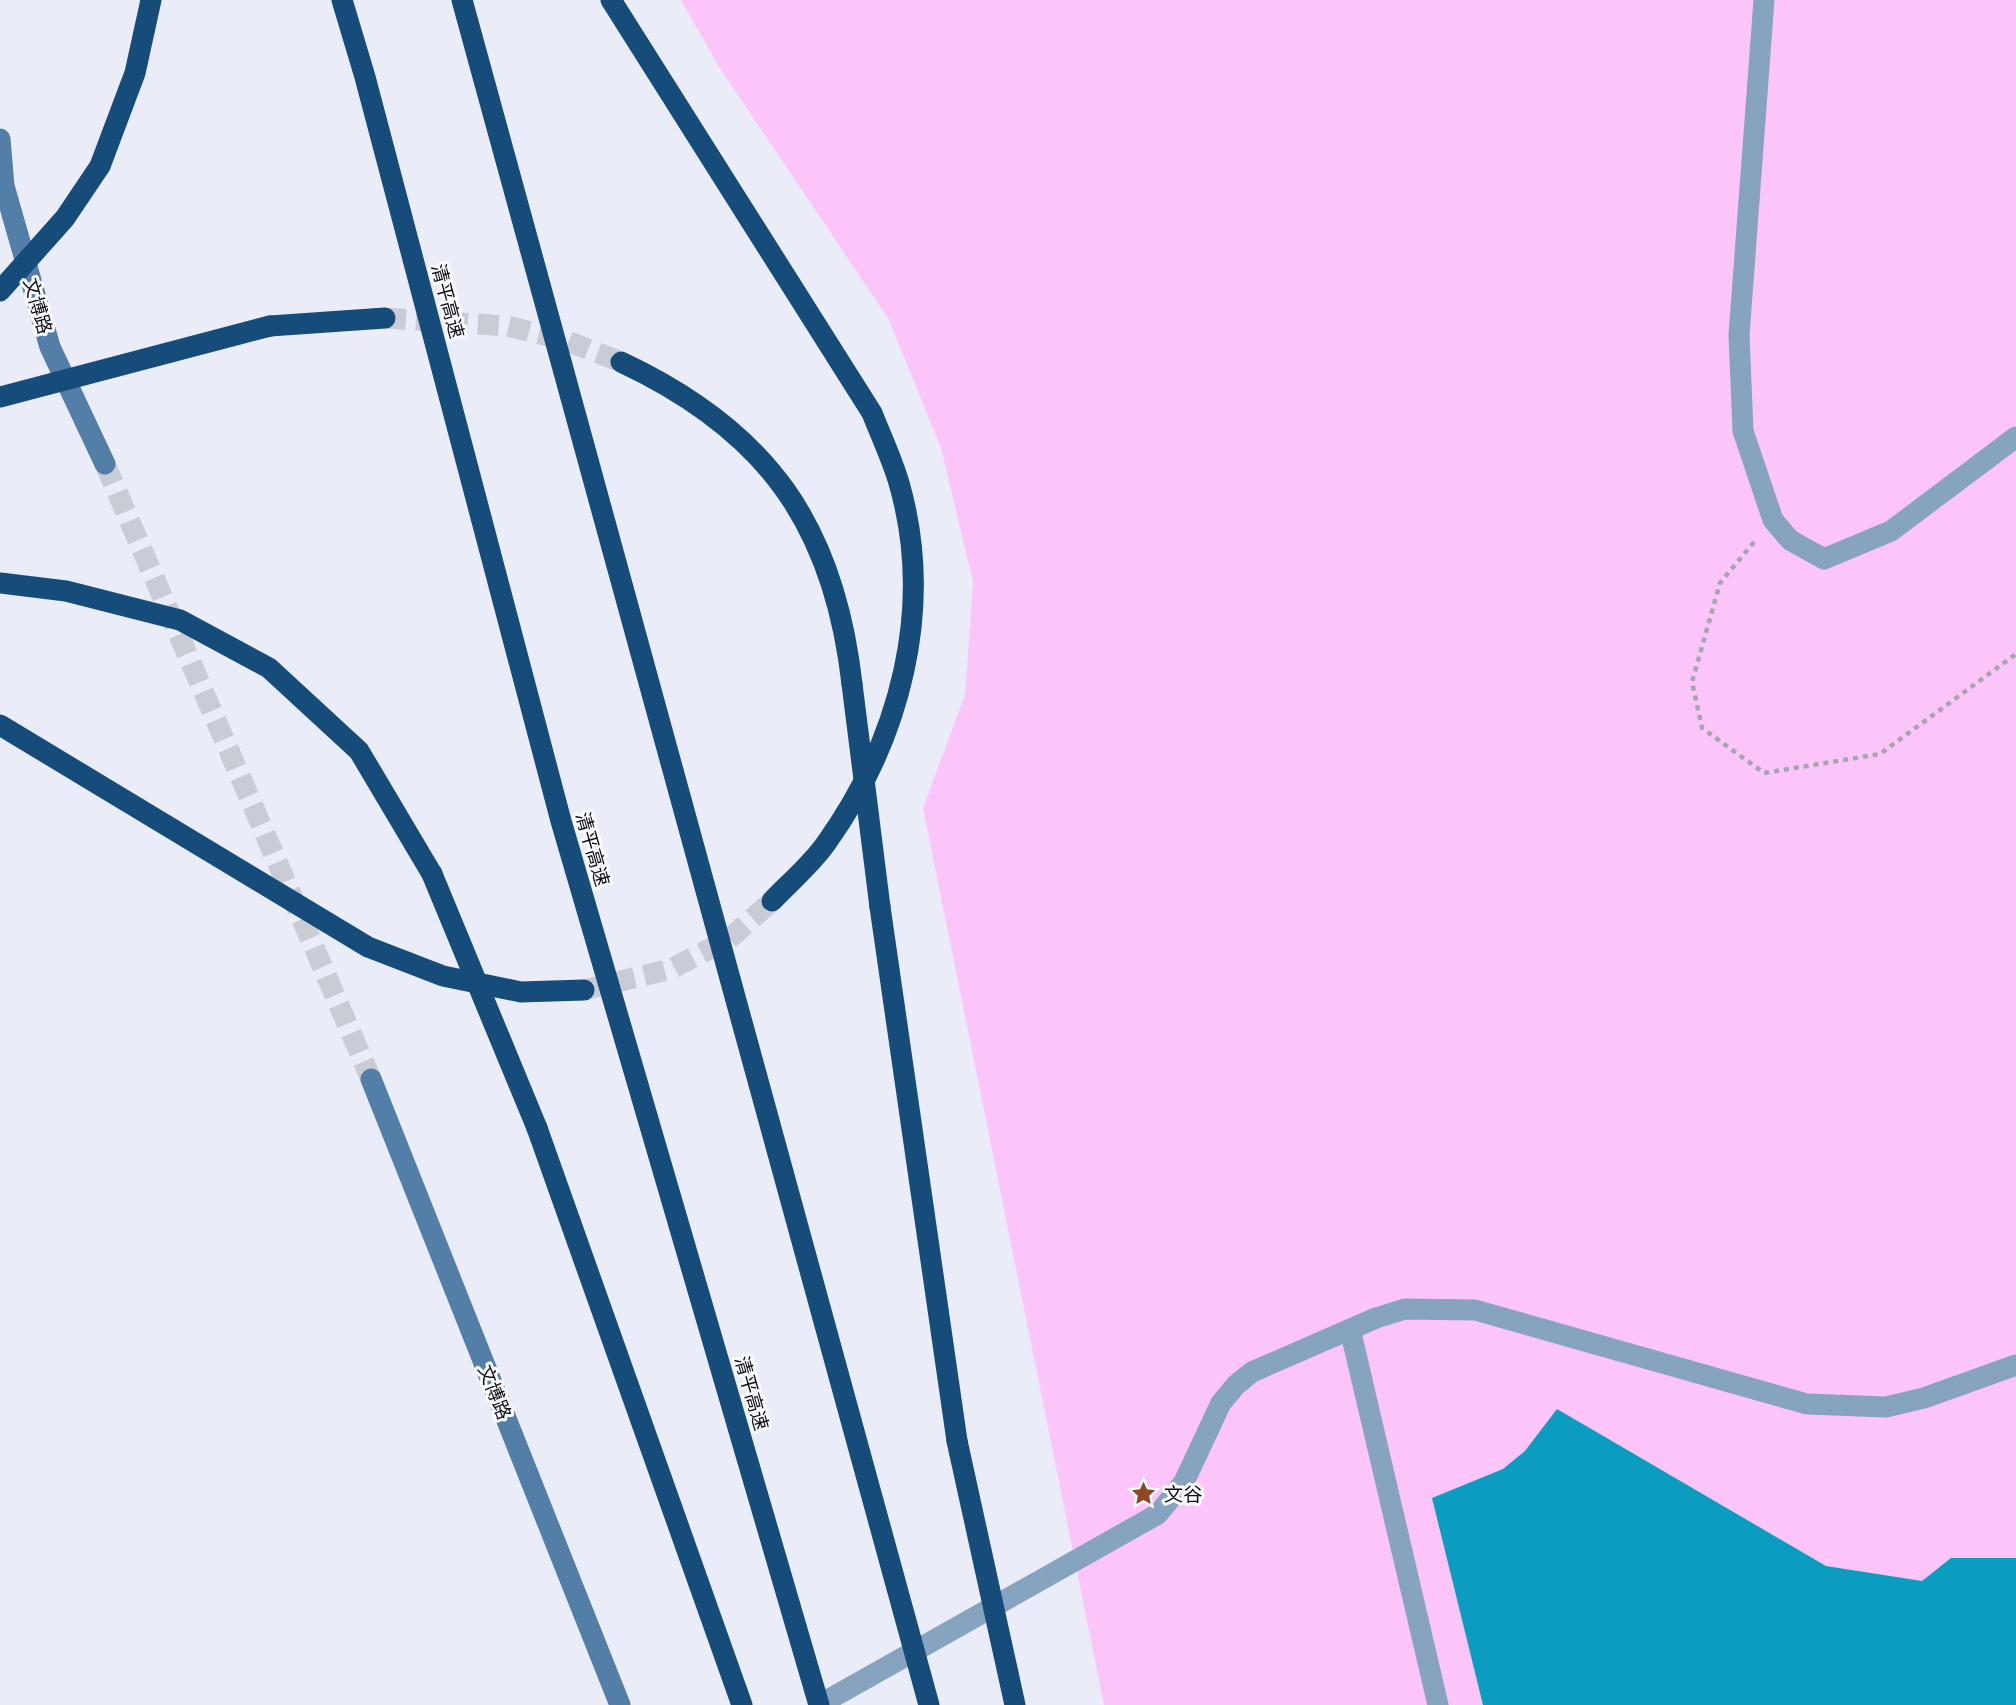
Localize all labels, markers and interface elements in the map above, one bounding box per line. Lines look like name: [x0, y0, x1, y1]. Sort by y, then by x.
street label: 清平高速: [427, 261, 468, 341]
street label: 文博路: [19, 276, 56, 337]
street label: 清平高速: [571, 809, 614, 889]
street label: 清平高速: [730, 1353, 773, 1433]
street label: 文博路: [473, 1361, 516, 1423]
place icon: 文谷: [1130, 1480, 1158, 1508]
place label: 文谷: [1164, 1483, 1202, 1506]

